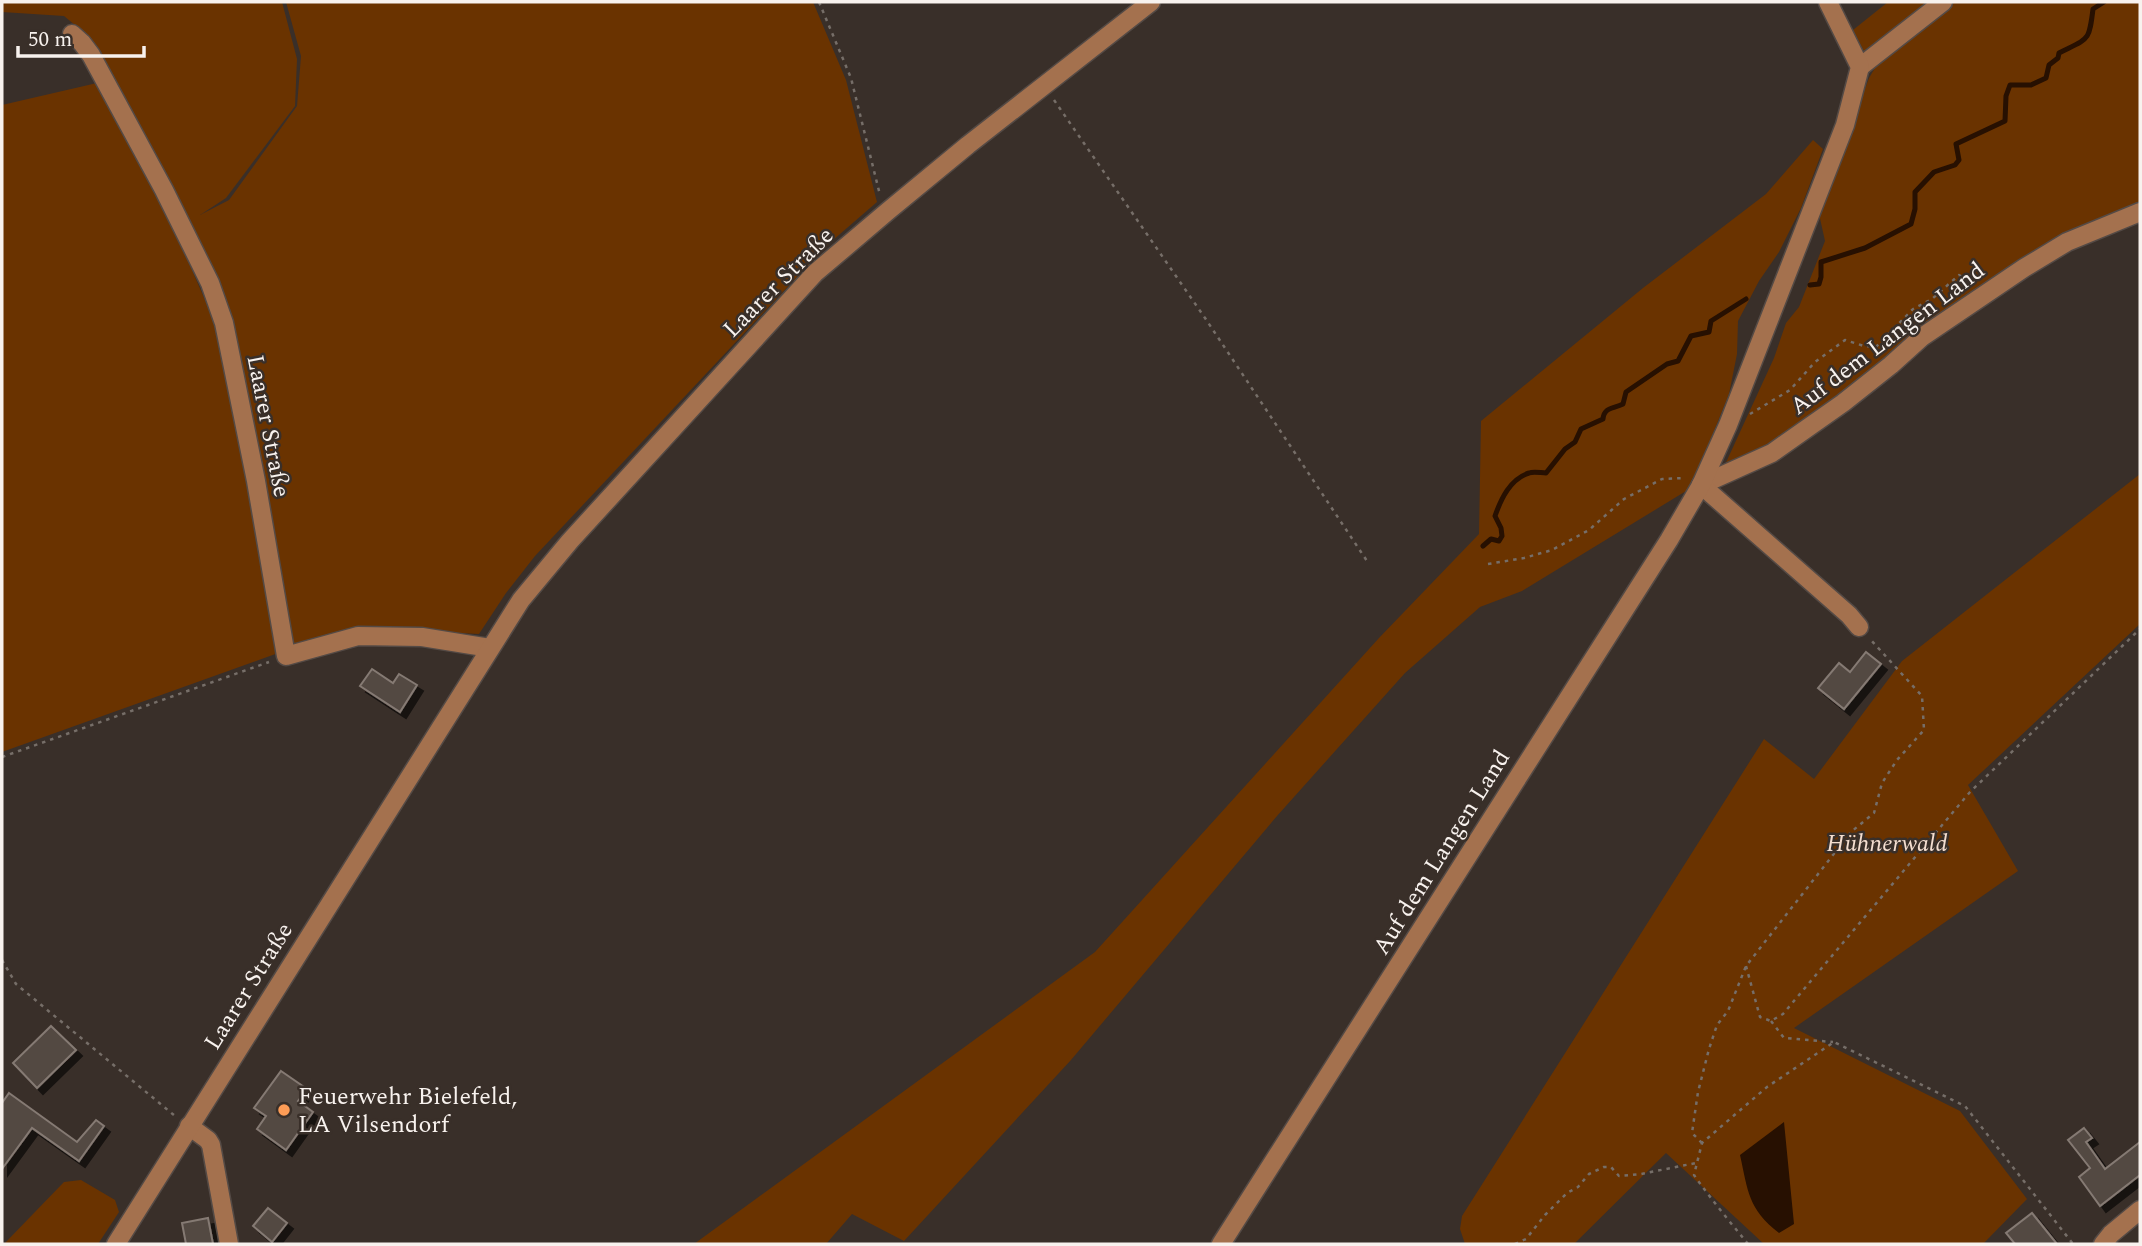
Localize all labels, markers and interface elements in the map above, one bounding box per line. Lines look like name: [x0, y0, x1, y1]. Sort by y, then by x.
scale bar: [18, 14, 144, 58]
text: 50 m: [28, 24, 72, 56]
street label: Laarer Straße: [715, 219, 843, 347]
street label: Auf dem Langen Land: [1782, 253, 1993, 424]
street label: Laarer Straße: [237, 352, 299, 501]
street label: Auf dem Langen Land: [1364, 743, 1520, 962]
park label: Hühnerwald: [1826, 826, 1948, 862]
street label: Laarer Straße: [195, 916, 302, 1057]
place label: Feuerwehr Bielefeld, LA Vilsendorf: [298, 1079, 517, 1143]
marker: Feuerwehr Bielefeld, LA Vilsendorf: [276, 1102, 292, 1118]

